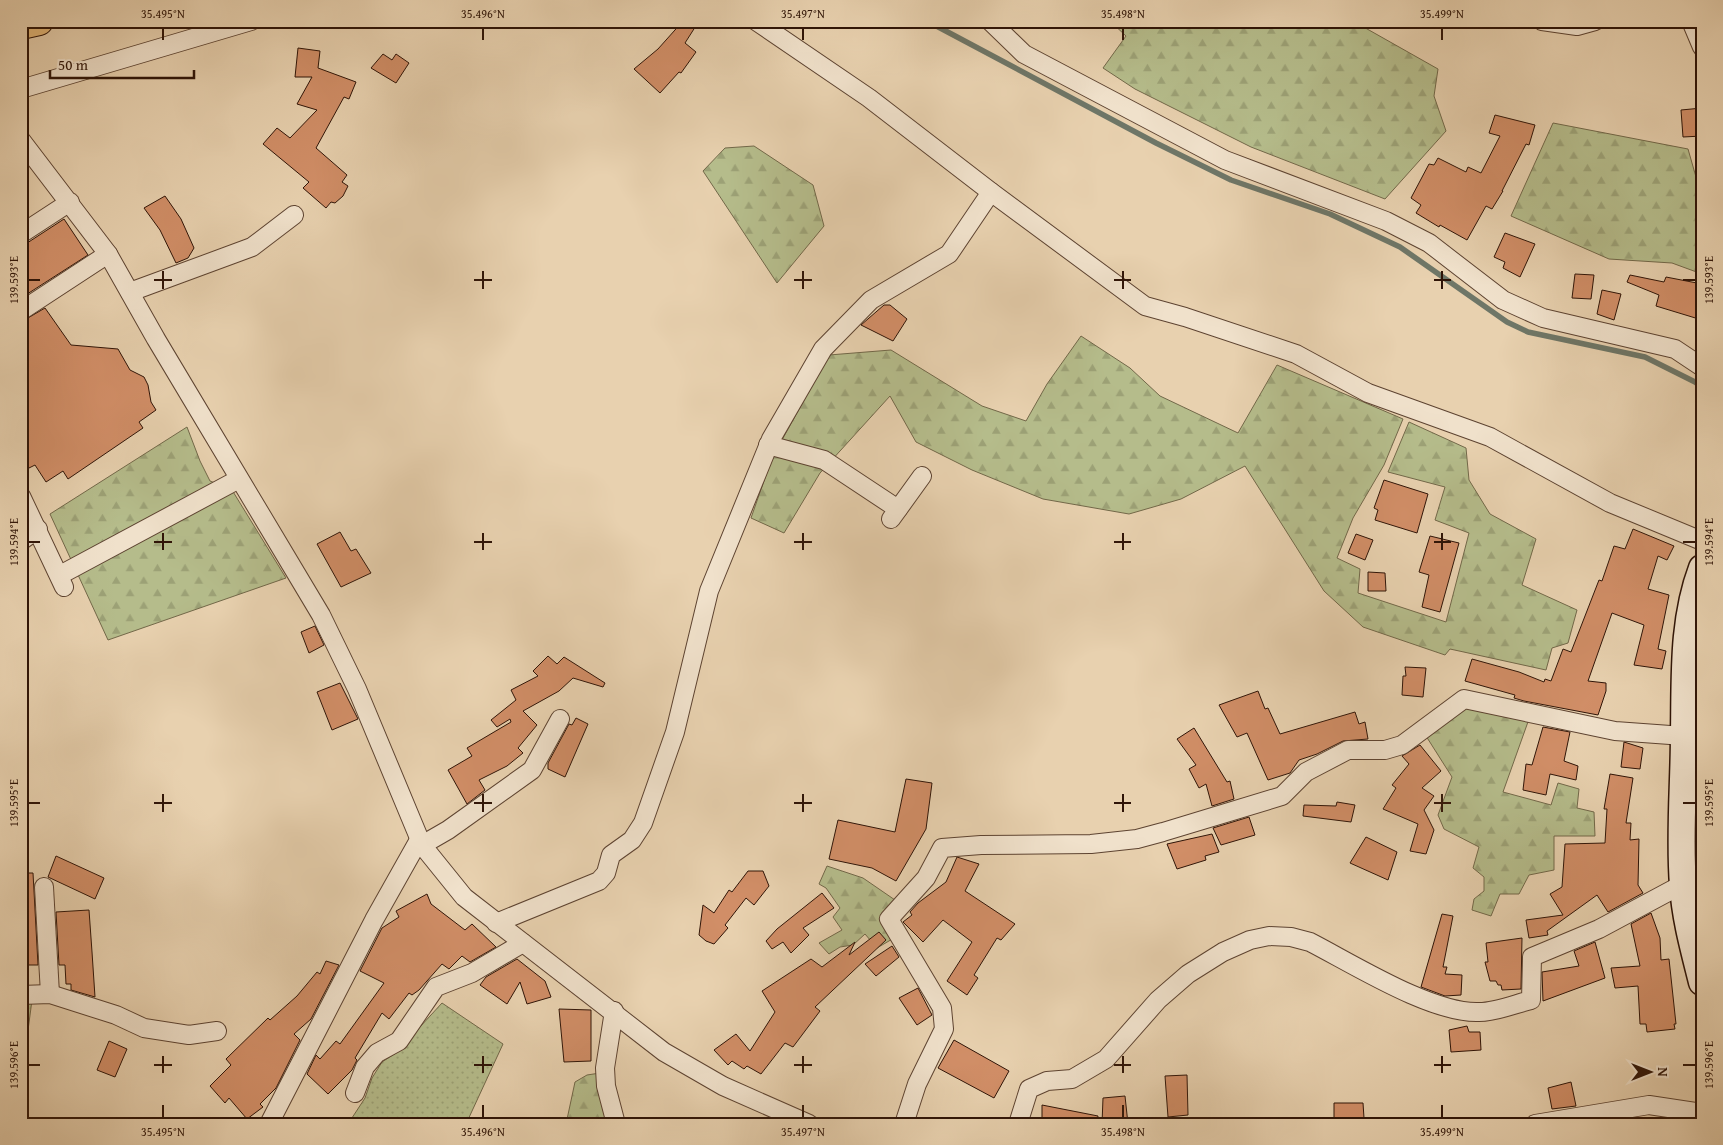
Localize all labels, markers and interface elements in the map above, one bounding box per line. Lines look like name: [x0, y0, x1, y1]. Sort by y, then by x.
text: 35.495°N: [141, 5, 185, 22]
text: 35.496°N: [461, 5, 505, 22]
text: 35.497°N: [781, 5, 825, 22]
text: 35.498°N: [1101, 5, 1145, 22]
text: 35.499°N: [1420, 5, 1464, 22]
scale bar: [50, 48, 194, 80]
text: 50 m: [58, 54, 89, 75]
text: 139.593°E: [5, 256, 22, 304]
text: 139.593°E: [1700, 256, 1717, 304]
text: 139.594°E: [5, 518, 22, 566]
text: 139.594°E: [1700, 518, 1717, 566]
text: 139.595°E: [5, 779, 22, 827]
text: 139.595°E: [1700, 779, 1717, 827]
text: 139.596°E: [5, 1041, 22, 1089]
text: 139.596°E: [1700, 1041, 1717, 1089]
north arrow: [1626, 1048, 1676, 1098]
text: N: [1653, 1067, 1673, 1077]
text: 35.495°N: [141, 1123, 185, 1140]
text: 35.496°N: [461, 1123, 505, 1140]
text: 35.497°N: [781, 1123, 825, 1140]
text: 35.498°N: [1101, 1123, 1145, 1140]
text: 35.499°N: [1420, 1123, 1464, 1140]

